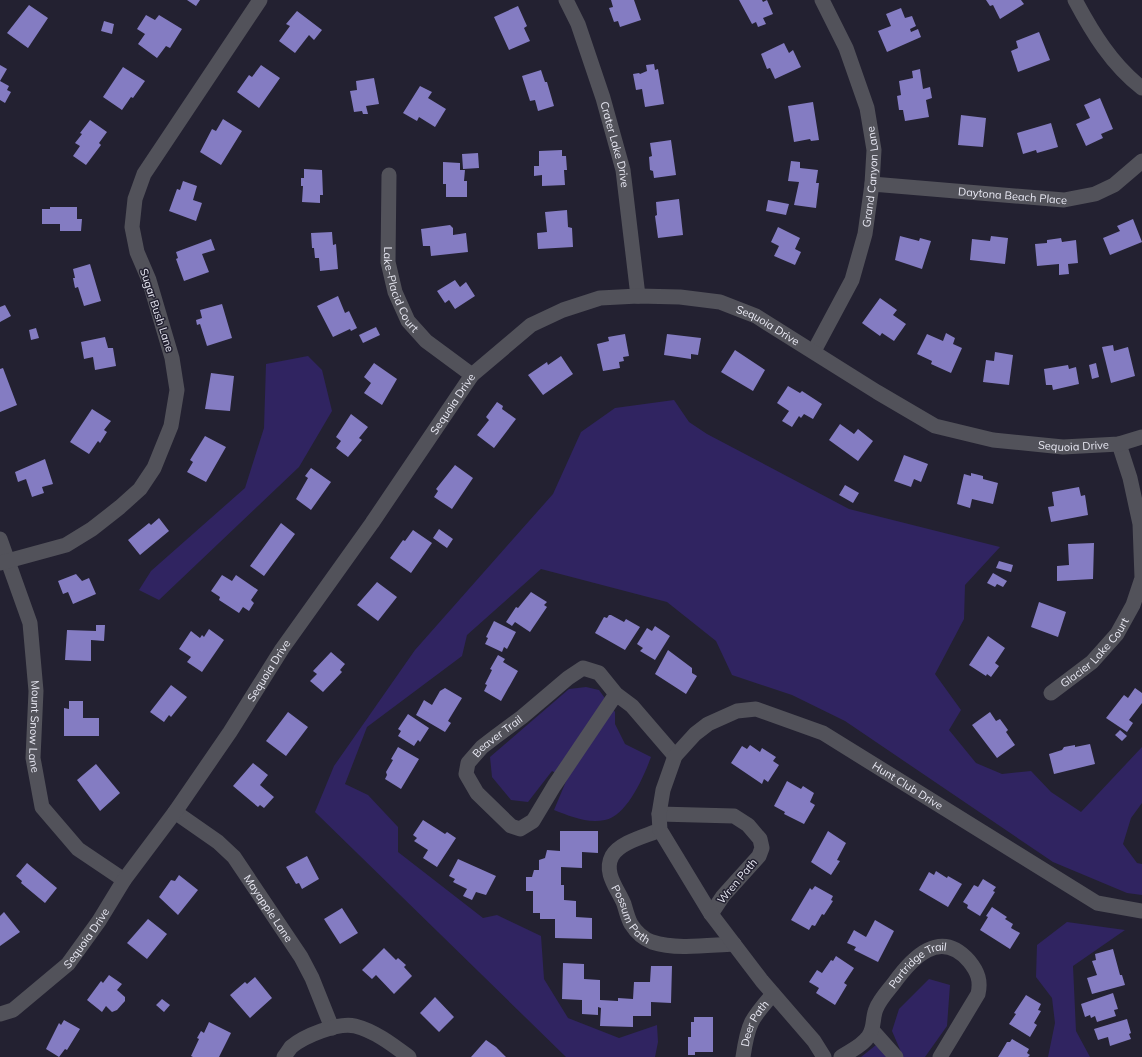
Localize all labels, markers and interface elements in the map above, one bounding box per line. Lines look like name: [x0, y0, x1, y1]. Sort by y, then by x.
street label: Crater Lake Drive: [597, 100, 632, 188]
street label: Grand Canyon Lane: [859, 125, 881, 228]
street label: Daytona Beach Place: [957, 184, 1068, 207]
street label: Lake-Placid Court: [381, 246, 422, 335]
street label: Sugar Bush Lane: [137, 267, 177, 354]
street label: Sequoia Drive: [734, 302, 802, 349]
street label: Sequoia Drive: [427, 371, 478, 437]
street label: Sequoia Drive: [1037, 438, 1109, 454]
street label: Glacier Lake Court: [1057, 615, 1132, 690]
street label: Sequoia Drive: [244, 637, 294, 704]
street label: Mount Snow Lane: [26, 680, 43, 774]
street label: Beaver Trail: [469, 712, 525, 760]
street label: Hunt Club Drive: [870, 758, 946, 813]
street label: Wren Path: [714, 856, 760, 906]
street label: Mayapple Lane: [241, 872, 296, 945]
street label: Possum Path: [608, 882, 653, 947]
street label: Sequoia Drive: [61, 905, 112, 972]
street label: Partridge Trail: [885, 939, 947, 991]
street label: Deer Path: [738, 997, 772, 1048]

